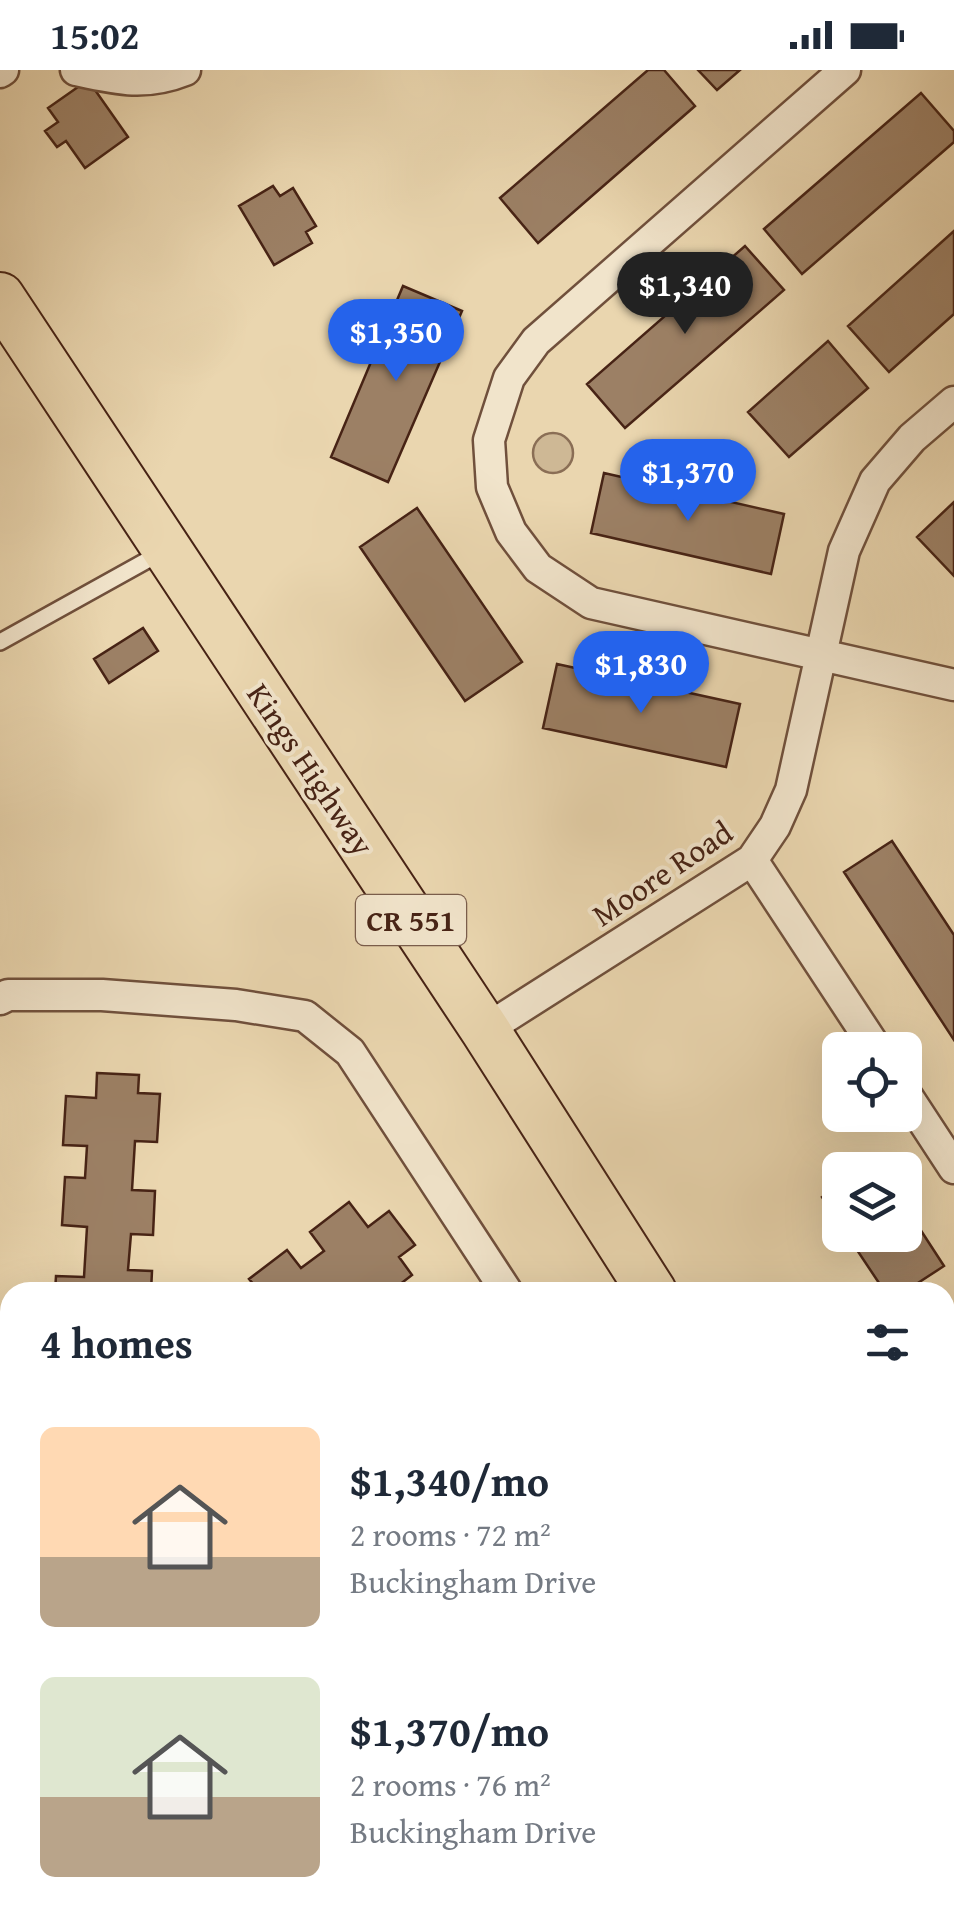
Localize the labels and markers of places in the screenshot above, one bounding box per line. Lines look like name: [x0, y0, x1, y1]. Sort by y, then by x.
pin: $1,340: [604, 252, 766, 337]
pin: $1,350: [315, 299, 477, 384]
pin: $1,370: [607, 439, 769, 524]
pin: $1,830: [560, 631, 722, 716]

